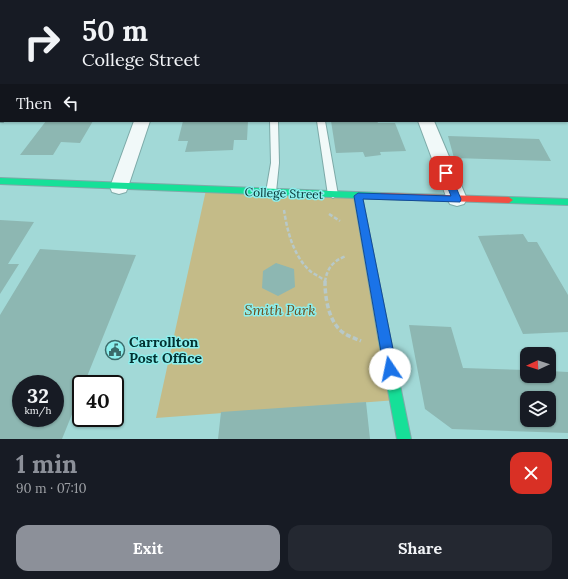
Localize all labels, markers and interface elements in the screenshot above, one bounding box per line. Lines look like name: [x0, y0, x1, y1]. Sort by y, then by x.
text: 50 m: [82, 13, 148, 49]
icon: right: [16, 16, 68, 68]
text: College Street: [82, 48, 200, 71]
icon: left: [60, 92, 82, 114]
text: Then: [16, 94, 52, 113]
pin: [429, 156, 463, 190]
icon: arrive: [435, 162, 457, 184]
street label: College Street: [244, 184, 324, 202]
park label: Smith Park: [245, 301, 315, 319]
place label: Carrollton Post Office: [129, 333, 202, 367]
public building icon: Carrollton Post Office: [104, 339, 126, 361]
north arrow: [520, 347, 556, 383]
map controls: [520, 347, 556, 427]
position arrow: [369, 348, 411, 390]
speed limit sign: 40: [72, 375, 124, 427]
text: 32: [27, 383, 49, 408]
button: layers: [520, 391, 556, 427]
text: km/h: [24, 404, 52, 417]
text: 1 min: [16, 449, 77, 480]
button: close: [510, 452, 552, 494]
text: 90 m · 07:10: [16, 480, 87, 497]
button: Exit: [16, 525, 280, 571]
button: Share: [288, 525, 552, 571]

